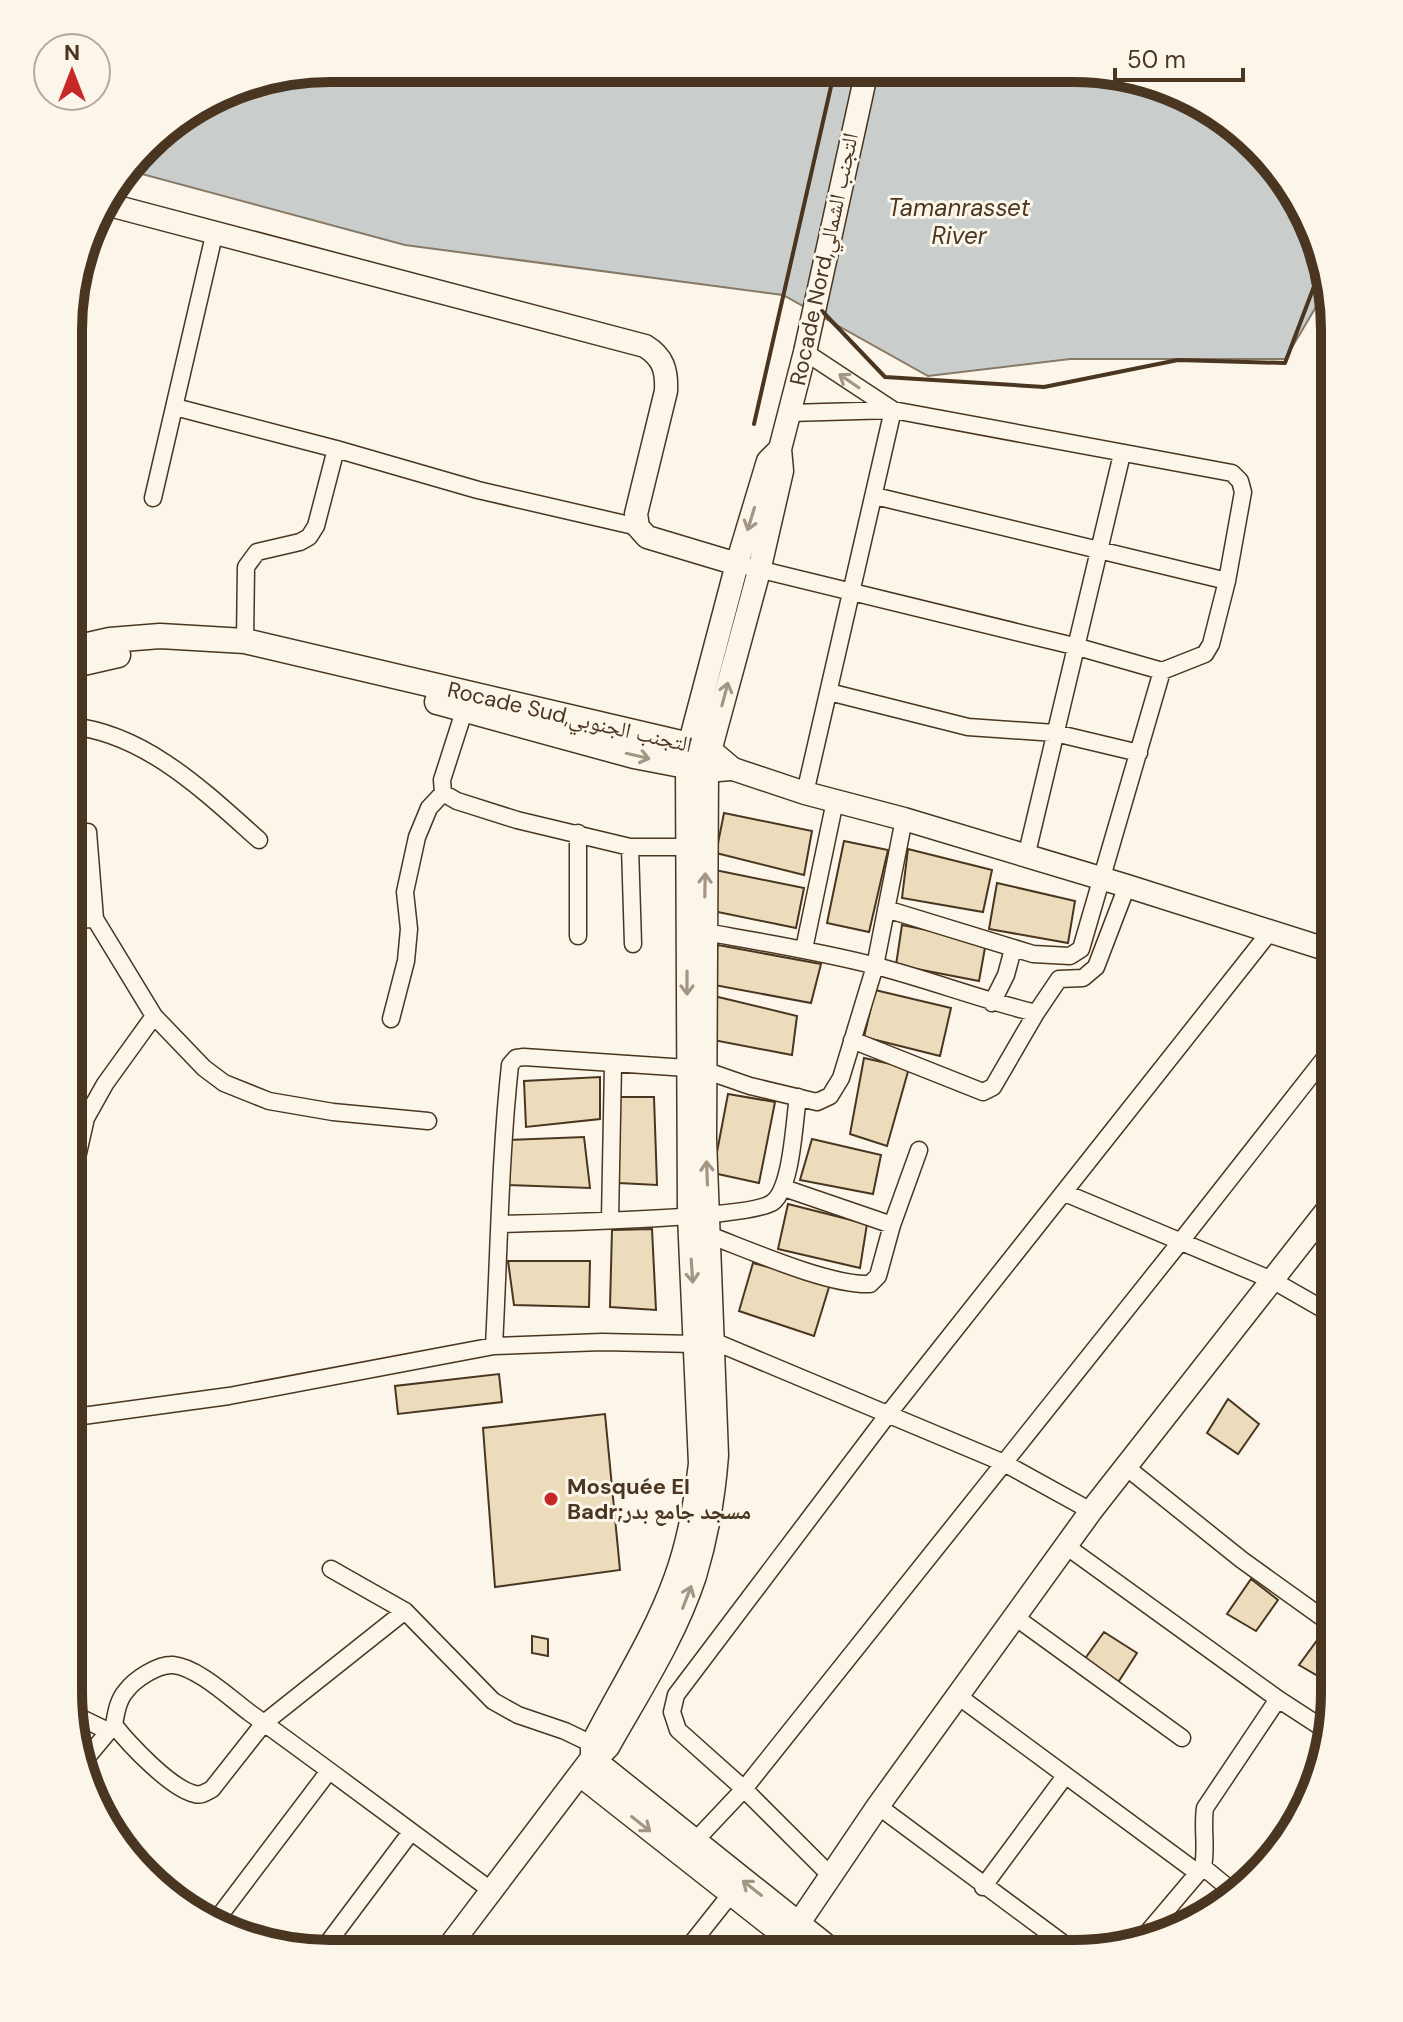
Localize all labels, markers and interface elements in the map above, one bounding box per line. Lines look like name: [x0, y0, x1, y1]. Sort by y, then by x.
north arrow: [32, 32, 112, 112]
scale bar: [1115, 32, 1243, 82]
text: N: [64, 38, 80, 67]
text: 50 m: [1127, 44, 1186, 75]
street label: Rocade Nord,التجنب الشمالي: [783, 130, 867, 389]
water label: Tamanrasset River: [888, 192, 1031, 251]
one-way arrow: [839, 373, 861, 389]
one-way arrow: [743, 506, 758, 532]
street label: Rocade Sud,التجنب الجنوبي: [444, 675, 695, 762]
one-way arrow: [718, 682, 733, 708]
one-way arrow: [624, 749, 650, 764]
one-way arrow: [698, 872, 713, 899]
one-way arrow: [679, 969, 695, 996]
one-way arrow: [699, 1160, 714, 1187]
one-way arrow: [685, 1257, 700, 1284]
place label: Mosquée El Badr;مسجد جامع بدر: [567, 1472, 751, 1526]
marker: Mosquée El Badr;مسجد جامع بدر: [542, 1490, 560, 1508]
one-way arrow: [681, 1585, 695, 1610]
one-way arrow: [630, 1815, 651, 1833]
one-way arrow: [742, 1879, 763, 1897]

